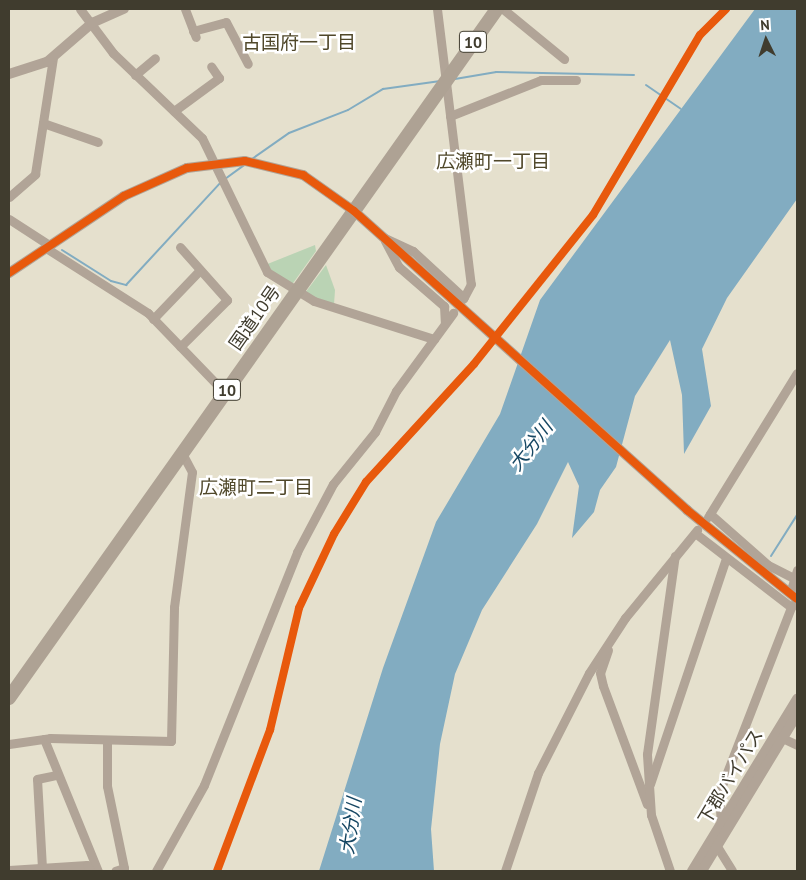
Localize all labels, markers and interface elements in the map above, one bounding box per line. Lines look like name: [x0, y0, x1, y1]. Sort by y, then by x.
north arrow: [741, 15, 791, 65]
text: N: [760, 16, 770, 34]
road number: 10: [458, 28, 488, 56]
district label: 古国府一丁目: [242, 32, 356, 54]
district label: 広瀬町一丁目: [436, 151, 550, 173]
street label: 国道10号: [225, 282, 285, 354]
road number: 10: [212, 376, 242, 404]
water label: 大分川: [504, 417, 558, 475]
district label: 広瀬町二丁目: [199, 477, 313, 499]
street label: 下郡バイパス: [694, 725, 768, 829]
water label: 大分川: [336, 796, 366, 856]

